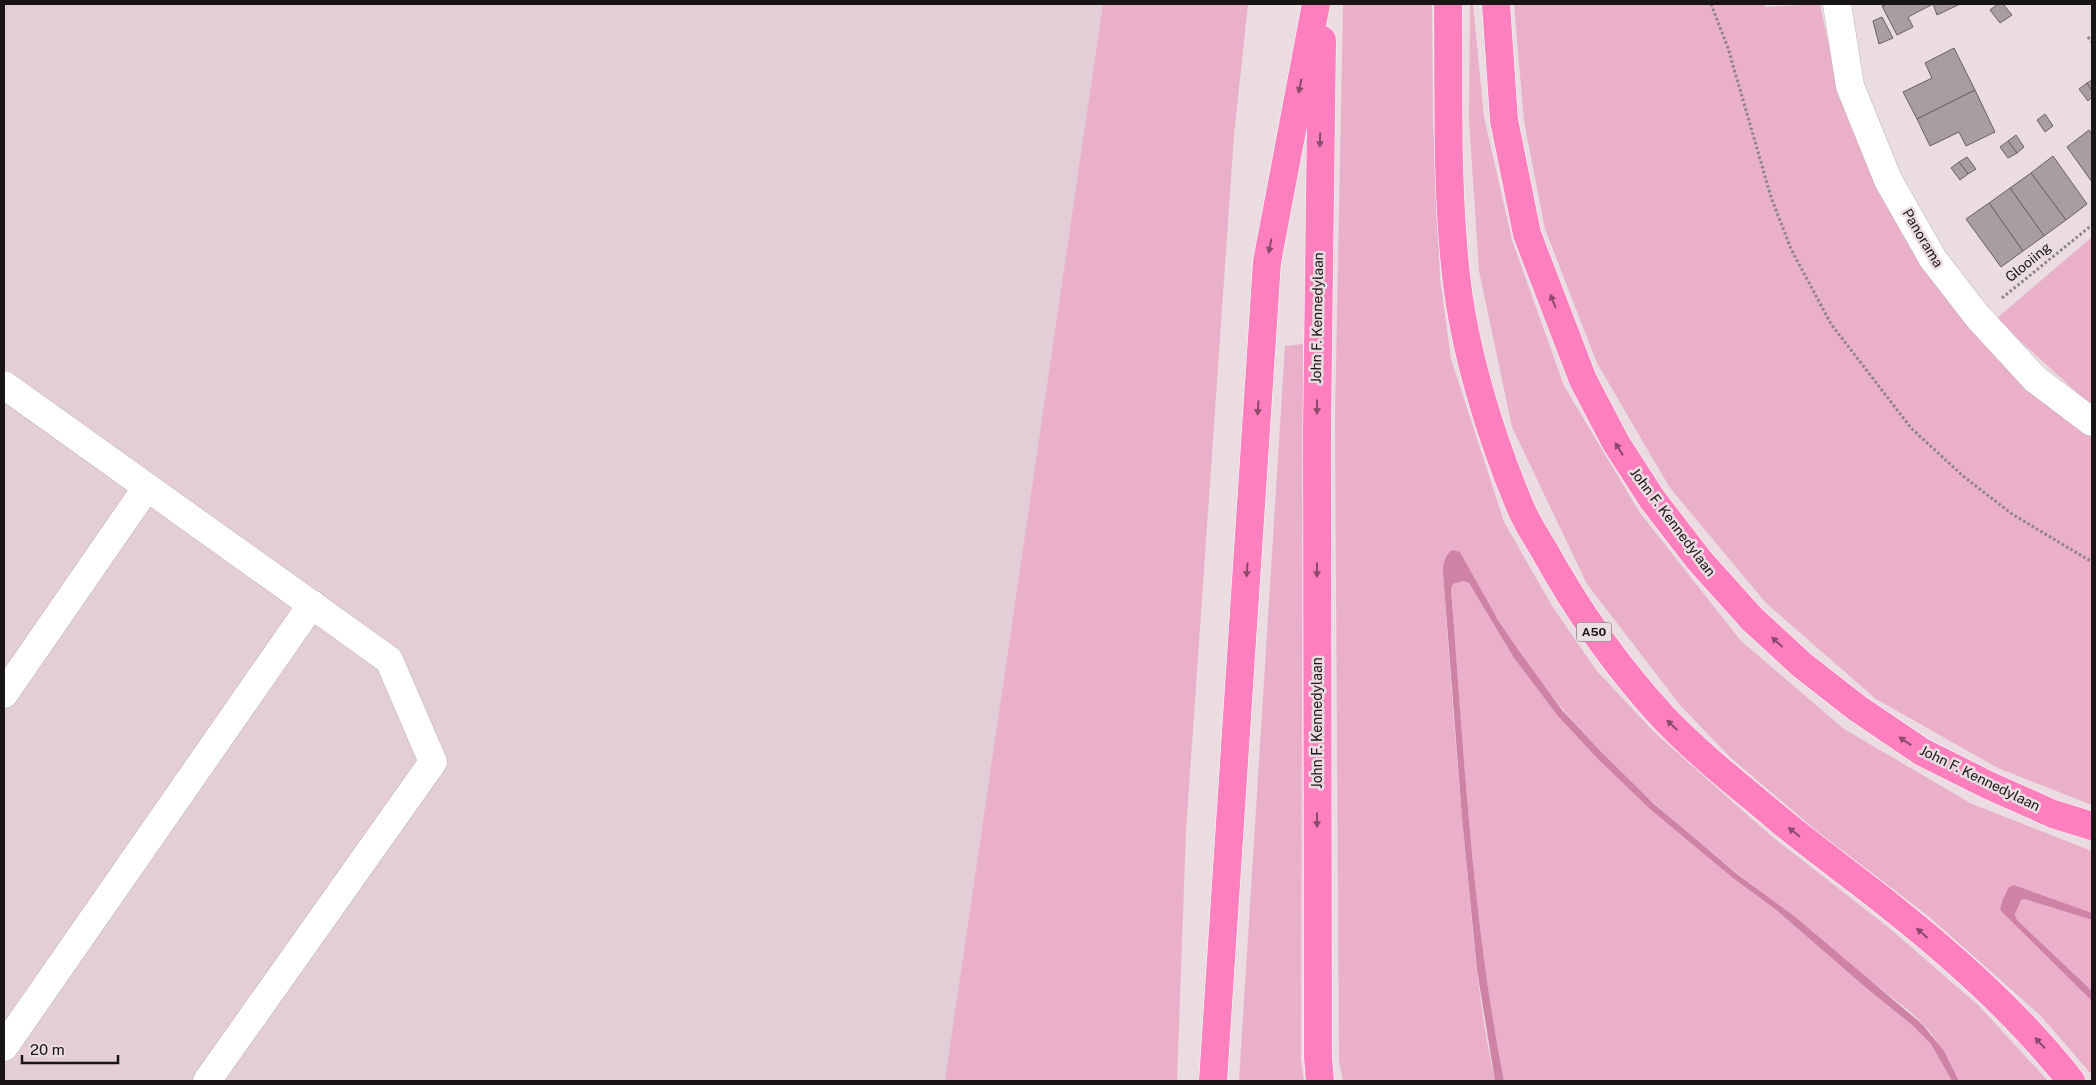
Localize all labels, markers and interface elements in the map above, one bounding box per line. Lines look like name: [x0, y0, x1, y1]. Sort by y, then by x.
one-way arrow: [1296, 78, 1304, 94]
one-way arrow: [1316, 132, 1324, 148]
street label: Panorama: [1899, 206, 1947, 270]
one-way arrow: [1266, 238, 1274, 254]
street label: Glooiing: [2002, 239, 2054, 285]
street label: John F. Kennedylaan: [1308, 252, 1326, 384]
one-way arrow: [1549, 293, 1557, 308]
one-way arrow: [1253, 400, 1261, 416]
one-way arrow: [1313, 400, 1321, 416]
one-way arrow: [1615, 442, 1624, 455]
street label: John F. Kennedylaan: [1627, 465, 1719, 579]
one-way arrow: [1243, 562, 1251, 578]
one-way arrow: [1313, 562, 1321, 578]
road number: A50: [1576, 622, 1612, 642]
one-way arrow: [1771, 636, 1783, 648]
street label: John F. Kennedylaan: [1309, 657, 1325, 789]
one-way arrow: [1666, 719, 1678, 731]
one-way arrow: [1899, 736, 1912, 745]
street label: John F. Kennedylaan: [1917, 742, 2043, 814]
one-way arrow: [1313, 812, 1321, 828]
one-way arrow: [1788, 826, 1801, 837]
one-way arrow: [1915, 927, 1928, 938]
scale bar: [22, 1032, 119, 1064]
one-way arrow: [2034, 1038, 2046, 1050]
text: 20 m: [30, 1041, 65, 1058]

